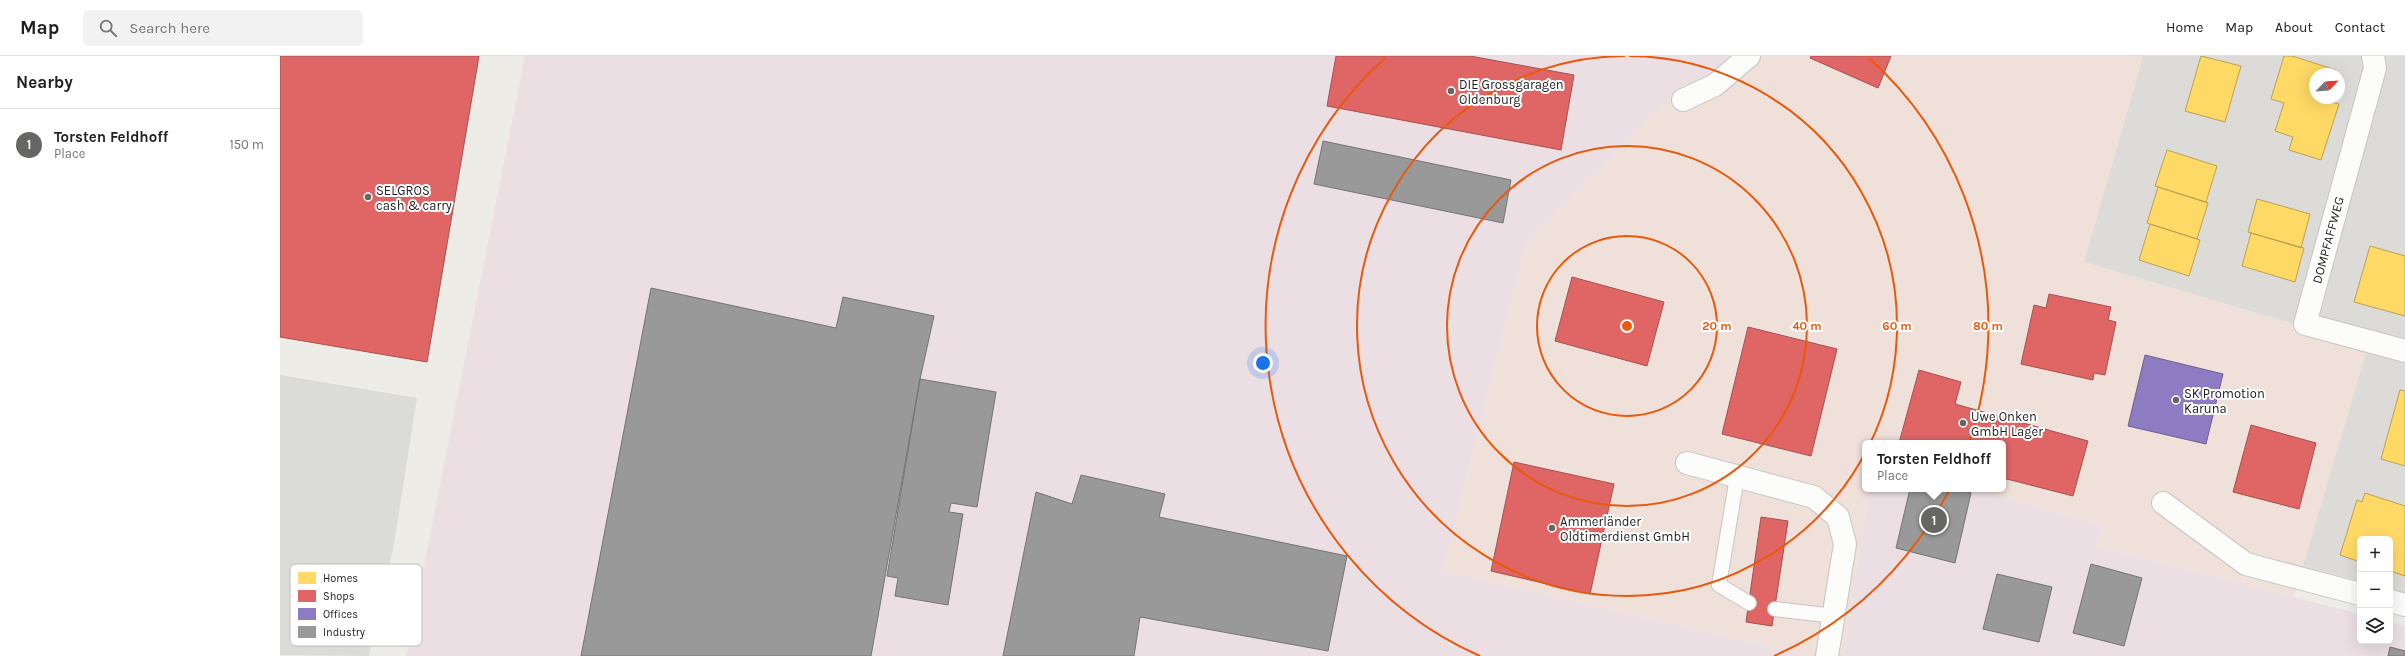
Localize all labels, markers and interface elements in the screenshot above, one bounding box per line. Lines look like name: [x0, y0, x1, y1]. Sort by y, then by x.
search box: [83, 10, 363, 46]
text: Map: [20, 17, 59, 39]
icon: search: [97, 17, 119, 39]
text: Search here: [129, 19, 210, 37]
text: Home: [2166, 19, 2203, 36]
text: Map: [2225, 19, 2253, 36]
text: About: [2275, 19, 2313, 36]
text: Contact: [2335, 19, 2385, 36]
north arrow: [2309, 68, 2345, 104]
text: Nearby: [16, 72, 73, 92]
place label: DIE Grossgaragen Oldenburg: [1459, 77, 1564, 107]
marker: DIE Grossgaragen Oldenburg: [1446, 86, 1456, 96]
text: Torsten Feldhoff: [54, 128, 168, 146]
text: 1: [27, 137, 31, 152]
text: 150 m: [229, 137, 264, 152]
text: Place: [54, 146, 85, 161]
place label: SELGROS cash & carry: [376, 183, 452, 213]
marker: SELGROS cash & carry: [363, 192, 373, 202]
street label: DOMPFAFFWEG: [2309, 195, 2347, 285]
centre of rings: [1620, 319, 1634, 333]
text: 20 m: [1702, 319, 1732, 333]
text: 40 m: [1792, 319, 1822, 333]
text: 60 m: [1882, 319, 1912, 333]
text: 80 m: [1973, 319, 2003, 333]
your location: [1253, 353, 1273, 373]
place label: SK Promotion Karuna: [2184, 386, 2265, 416]
marker: SK Promotion Karuna: [2171, 395, 2181, 405]
place label: Uwe Onken GmbH Lager: [1971, 409, 2043, 439]
marker: Uwe Onken GmbH Lager: [1958, 418, 1968, 428]
popup: [1862, 440, 2006, 492]
text: Torsten Feldhoff: [1877, 450, 1991, 468]
text: Place: [1877, 468, 1908, 483]
pin: 1: [1921, 505, 1947, 535]
place label: Ammerländer Oldtimerdienst GmbH: [1560, 514, 1690, 544]
marker: Ammerländer Oldtimerdienst GmbH: [1547, 523, 1557, 533]
map controls: [2357, 536, 2393, 644]
button: +: [2357, 536, 2393, 572]
legend: [290, 564, 422, 646]
text: Homes: [323, 572, 358, 585]
button: −: [2357, 572, 2393, 608]
text: Shops: [323, 590, 355, 603]
text: Offices: [323, 608, 358, 621]
button: layers: [2357, 608, 2393, 644]
text: Industry: [323, 626, 365, 639]

